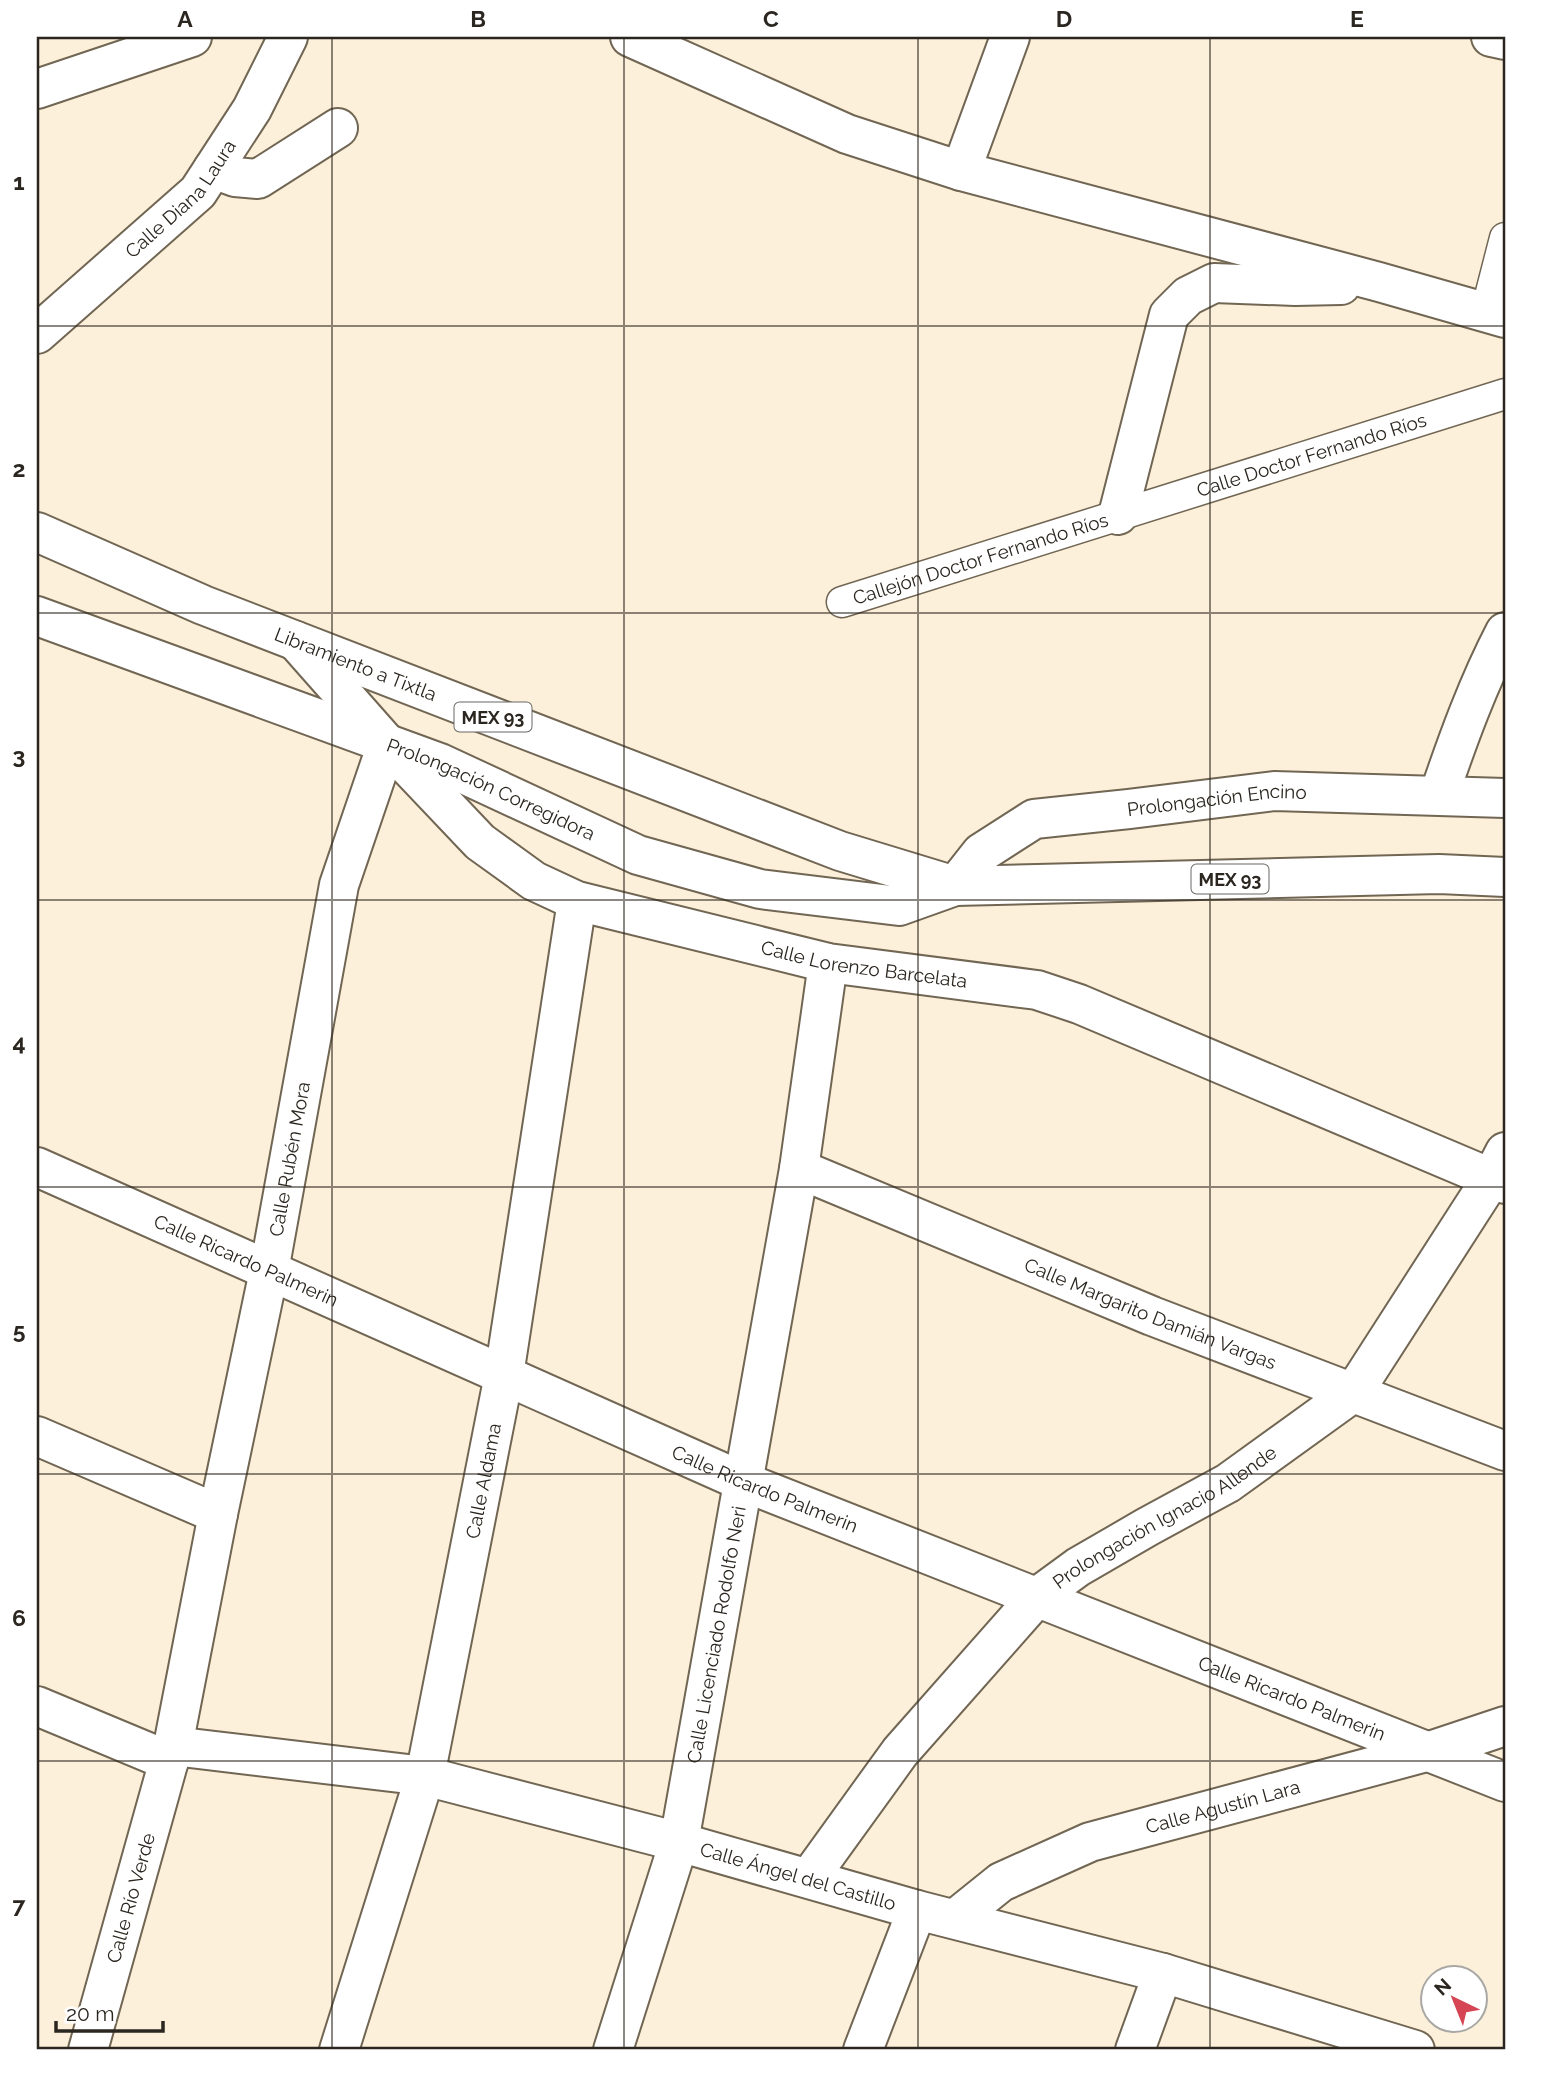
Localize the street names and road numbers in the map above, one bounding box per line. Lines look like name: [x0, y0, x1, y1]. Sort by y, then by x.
street label: Calle Diana Laura: [121, 135, 240, 262]
street label: Calle Doctor Fernando Ríos: [1194, 408, 1429, 501]
street label: Callejón Doctor Fernando Ríos: [850, 508, 1111, 609]
street label: Libramiento a Tixtla: [271, 623, 440, 705]
road number: MEX 93: [454, 702, 532, 732]
street label: Prolongación Corregidora: [384, 734, 599, 845]
street label: Prolongación Encino: [1126, 780, 1307, 820]
road number: MEX 93: [1192, 864, 1268, 894]
street label: Calle Lorenzo Barcelata: [759, 936, 969, 992]
street label: Calle Rubén Mora: [264, 1080, 314, 1238]
street label: Calle Ricardo Palmerin: [151, 1210, 342, 1311]
street label: Calle Margarito Damián Vargas: [1021, 1253, 1280, 1374]
street label: Calle Aldama: [461, 1421, 505, 1540]
street label: Calle Ricardo Palmerin: [669, 1440, 861, 1537]
street label: Prolongación Ignacio Allende: [1048, 1441, 1280, 1593]
street label: Calle Licenciado Rodolfo Neri: [682, 1504, 750, 1765]
street label: Calle Ricardo Palmerin: [1195, 1651, 1389, 1745]
street label: Calle Agustín Lara: [1143, 1775, 1302, 1838]
street label: Calle Río Verde: [102, 1830, 159, 1965]
street label: Calle Ángel del Castillo: [698, 1838, 898, 1914]

